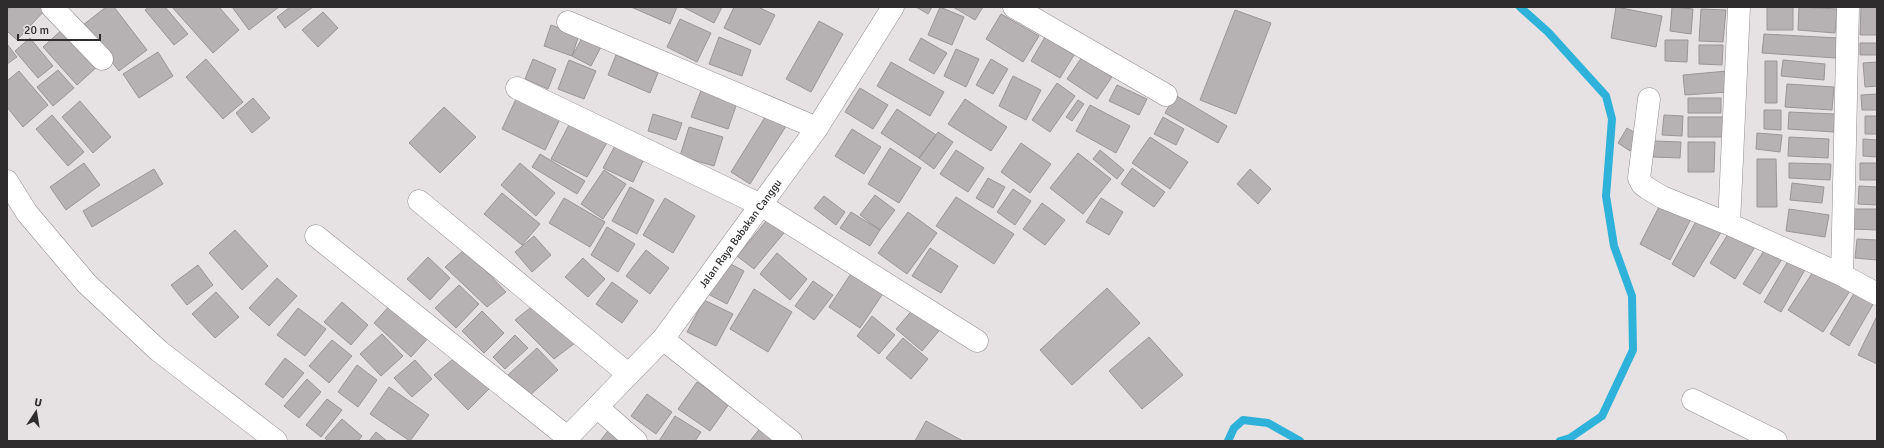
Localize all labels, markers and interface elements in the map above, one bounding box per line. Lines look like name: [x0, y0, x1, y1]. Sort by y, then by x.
scale bar: [18, 16, 100, 42]
text: 20 m: [24, 23, 49, 38]
street label: Jalan Raya Babakan Canggu: [696, 176, 784, 290]
north arrow: [16, 392, 56, 432]
text: U: [33, 396, 43, 410]

